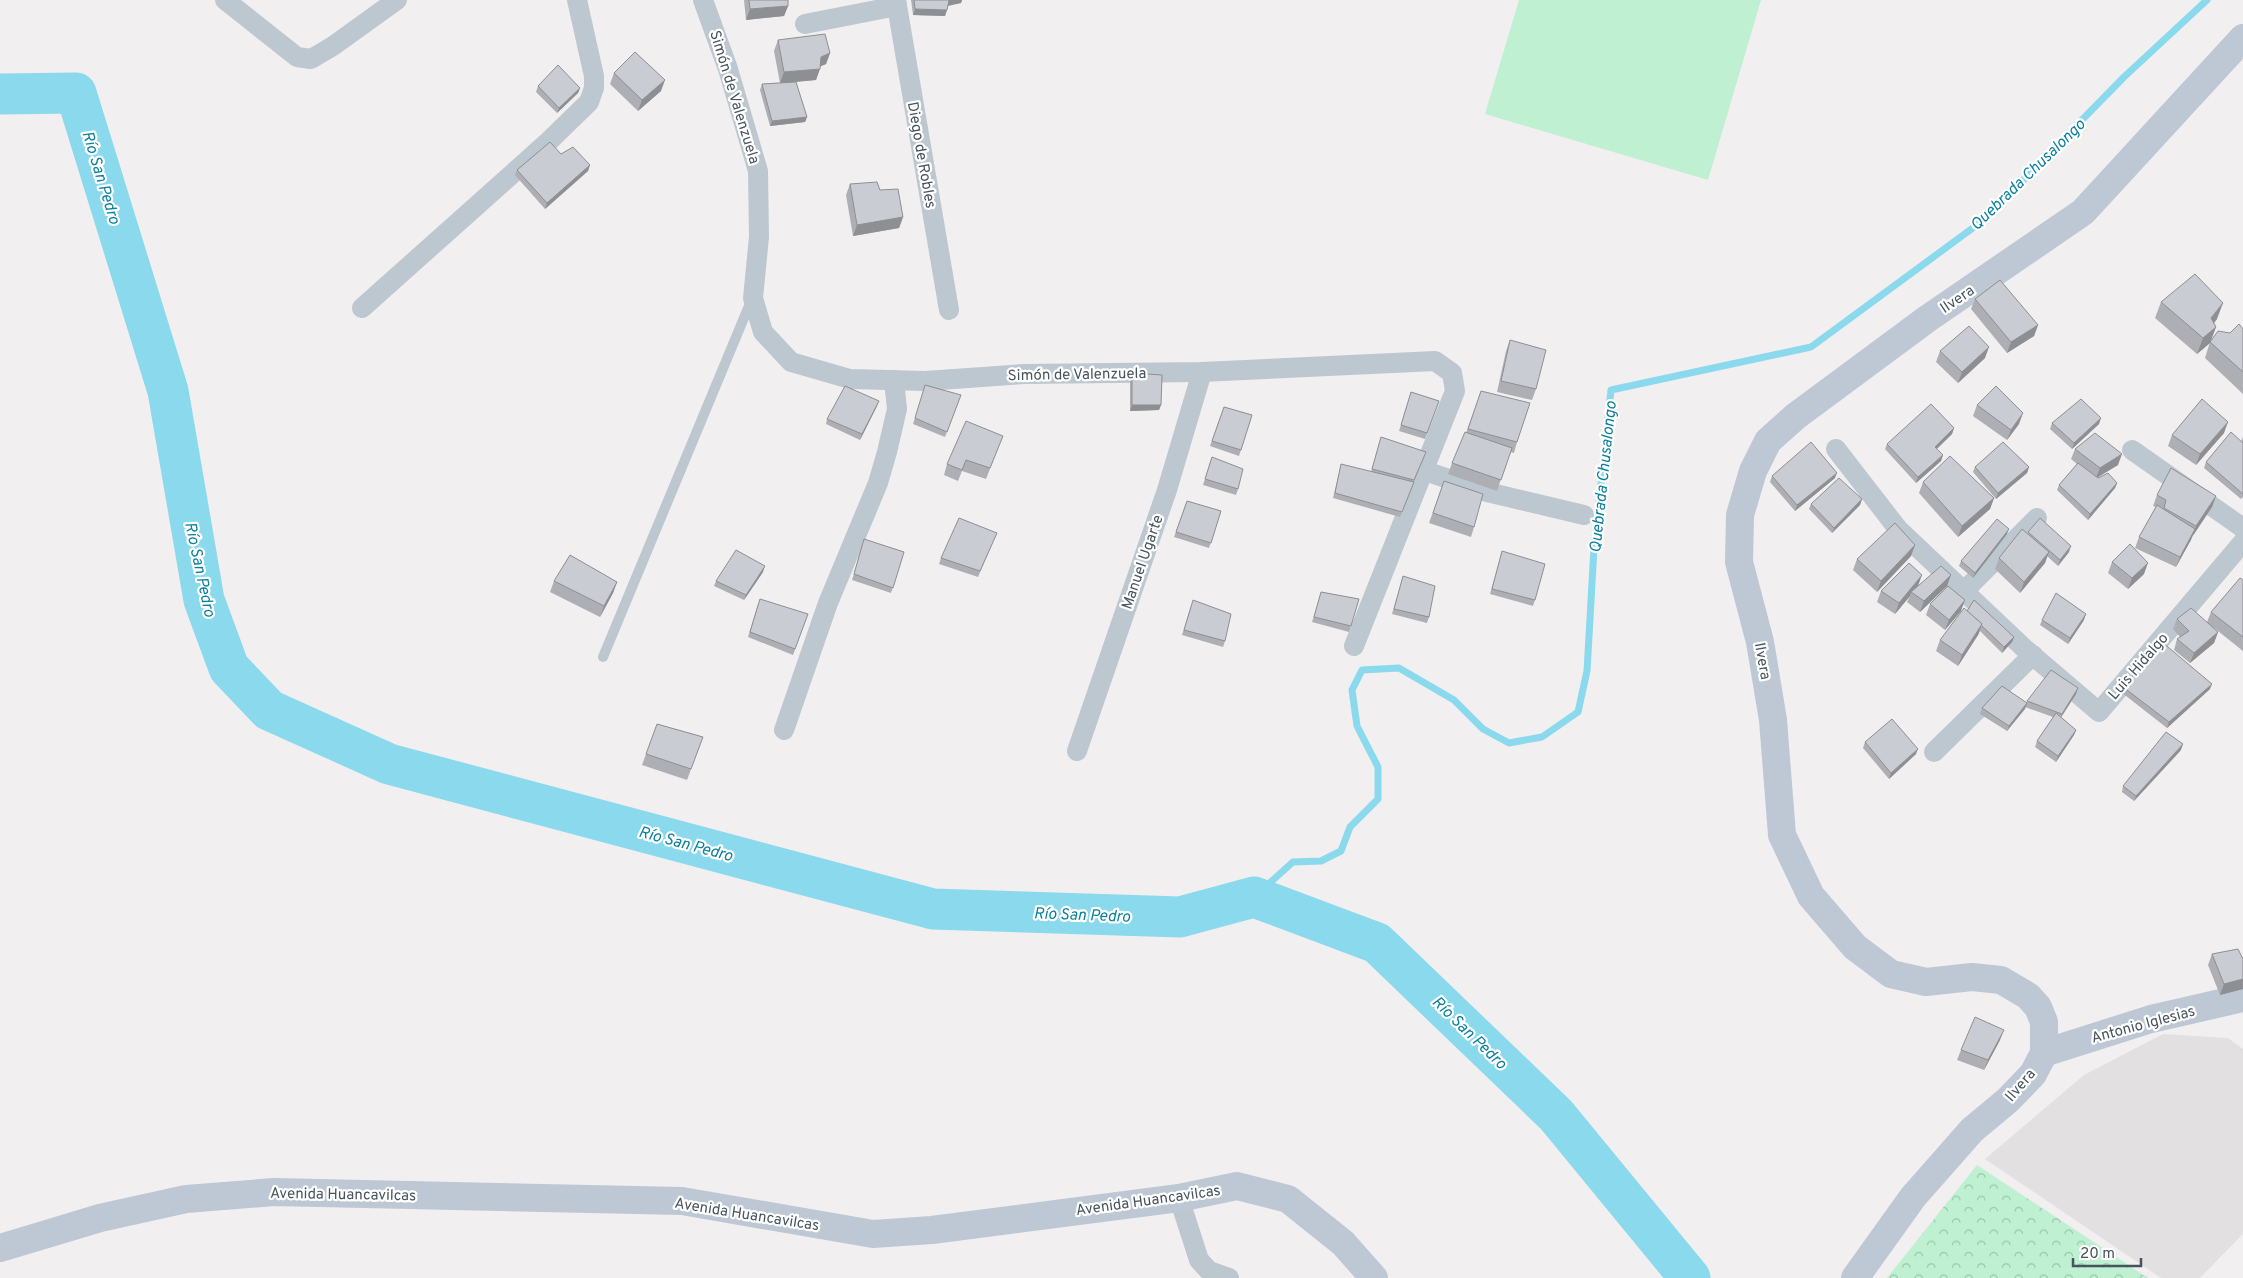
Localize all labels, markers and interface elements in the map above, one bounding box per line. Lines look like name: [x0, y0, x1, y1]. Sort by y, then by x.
street label: Simón de Valenzuela: [704, 28, 763, 166]
street label: Diego de Robles: [902, 100, 939, 210]
water label: Quebrada Chusalongo: [1967, 115, 2090, 236]
water label: Río San Pedro: [76, 129, 124, 227]
street label: Ilvera: [1937, 282, 1979, 319]
street label: Simón de Valenzuela: [1008, 365, 1146, 386]
water label: Quebrada Chusalongo: [1586, 400, 1622, 554]
street label: Manuel Ugarte: [1118, 513, 1168, 612]
water label: Río San Pedro: [179, 520, 219, 619]
street label: Luis Hidalgo: [2105, 630, 2173, 704]
street label: Ilvera: [1749, 641, 1774, 681]
water label: Río San Pedro: [636, 823, 735, 867]
water label: Río San Pedro: [1033, 904, 1131, 928]
water label: Río San Pedro: [1427, 993, 1511, 1074]
street label: Antonio Iglesias: [2089, 1002, 2197, 1048]
street label: Ilvera: [2002, 1066, 2041, 1106]
street label: Avenida Huancavilcas: [1075, 1182, 1222, 1221]
street label: Avenida Huancavilcas: [270, 1185, 416, 1206]
street label: Avenida Huancavilcas: [673, 1195, 820, 1236]
scale bar: [2073, 1236, 2140, 1268]
text: 20 m: [2080, 1245, 2115, 1264]

